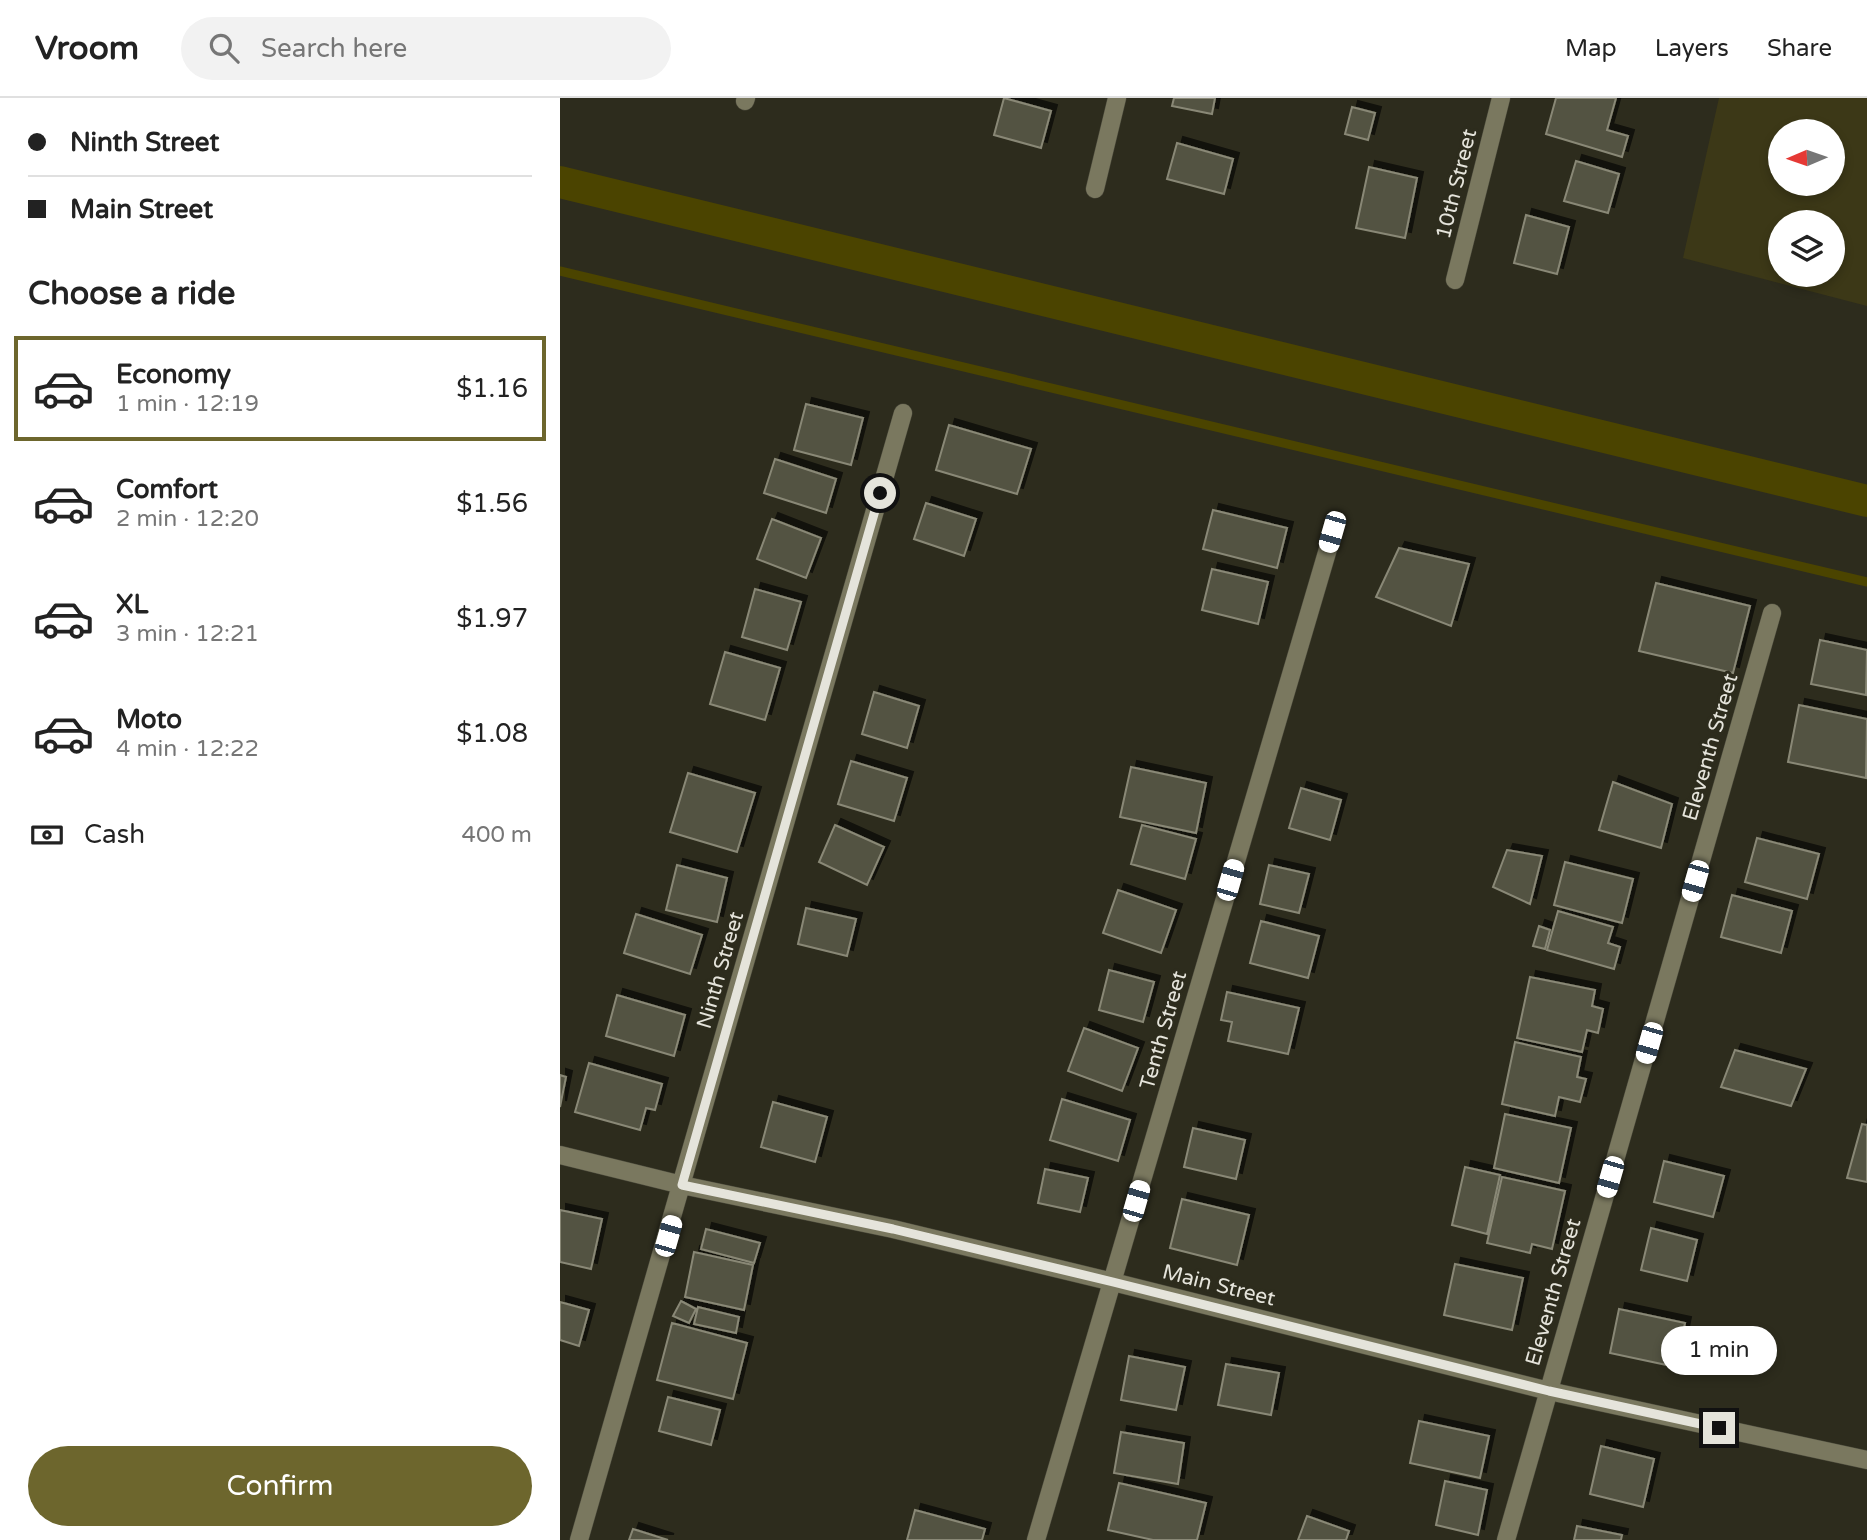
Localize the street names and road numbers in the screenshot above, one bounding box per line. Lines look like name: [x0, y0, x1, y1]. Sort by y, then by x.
street label: 10th Street: [1431, 126, 1482, 242]
street label: Eleventh Street: [1678, 671, 1743, 824]
street label: Ninth Street: [692, 909, 749, 1032]
street label: Tenth Street: [1135, 968, 1192, 1092]
street label: Eleventh Street: [1521, 1216, 1586, 1369]
street label: Main Street: [1160, 1259, 1278, 1312]

